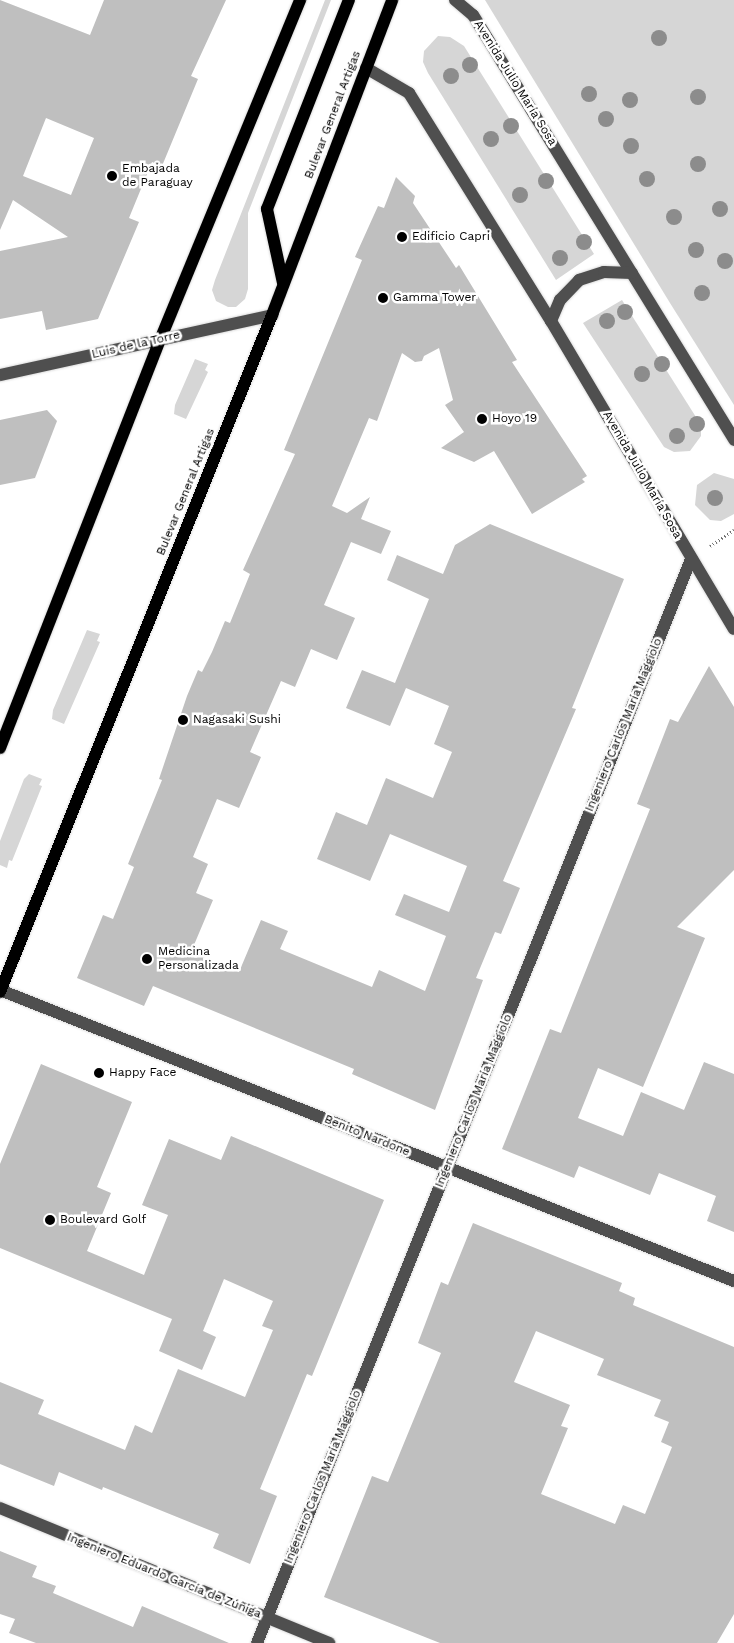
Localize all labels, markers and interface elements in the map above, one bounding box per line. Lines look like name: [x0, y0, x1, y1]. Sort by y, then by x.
street label: Avenida Julio María Sosa: [470, 17, 560, 149]
street label: Bulevar General Artigas: [302, 48, 364, 182]
place label: Embajada de Paraguay: [122, 162, 193, 190]
marker: Embajada de Paraguay: [106, 170, 118, 182]
place label: Edificio Capri: [412, 230, 490, 244]
marker: Edificio Capri: [396, 231, 408, 243]
place label: Gamma Tower: [393, 291, 477, 305]
marker: Gamma Tower: [377, 292, 389, 304]
street label: Luis de la Torre: [90, 328, 182, 362]
street label: Avenida Julio María Sosa: [599, 408, 685, 542]
place label: Hoyo 19: [492, 412, 537, 426]
marker: Hoyo 19: [476, 413, 488, 425]
street label: Bulevar General Artigas: [154, 426, 218, 558]
street label: Ingeniero Carlos María Maggiolo: [583, 636, 665, 814]
place label: Nagasaki Sushi: [193, 713, 281, 727]
marker: Nagasaki Sushi: [177, 714, 189, 726]
place label: Medicina Personalizada: [158, 945, 239, 973]
marker: Medicina Personalizada: [140, 952, 154, 966]
street label: Ingeniero Carlos María Maggiolo: [433, 1012, 515, 1190]
place label: Happy Face: [109, 1066, 177, 1080]
marker: Happy Face: [93, 1067, 105, 1079]
street label: Benito Nardone: [322, 1112, 412, 1160]
place label: Boulevard Golf: [60, 1213, 146, 1227]
marker: Boulevard Golf: [44, 1214, 56, 1226]
street label: Ingeniero Carlos María Maggiolo: [282, 1388, 364, 1566]
street label: Ingeniero Eduardo García de Zúñiga: [65, 1530, 263, 1622]

